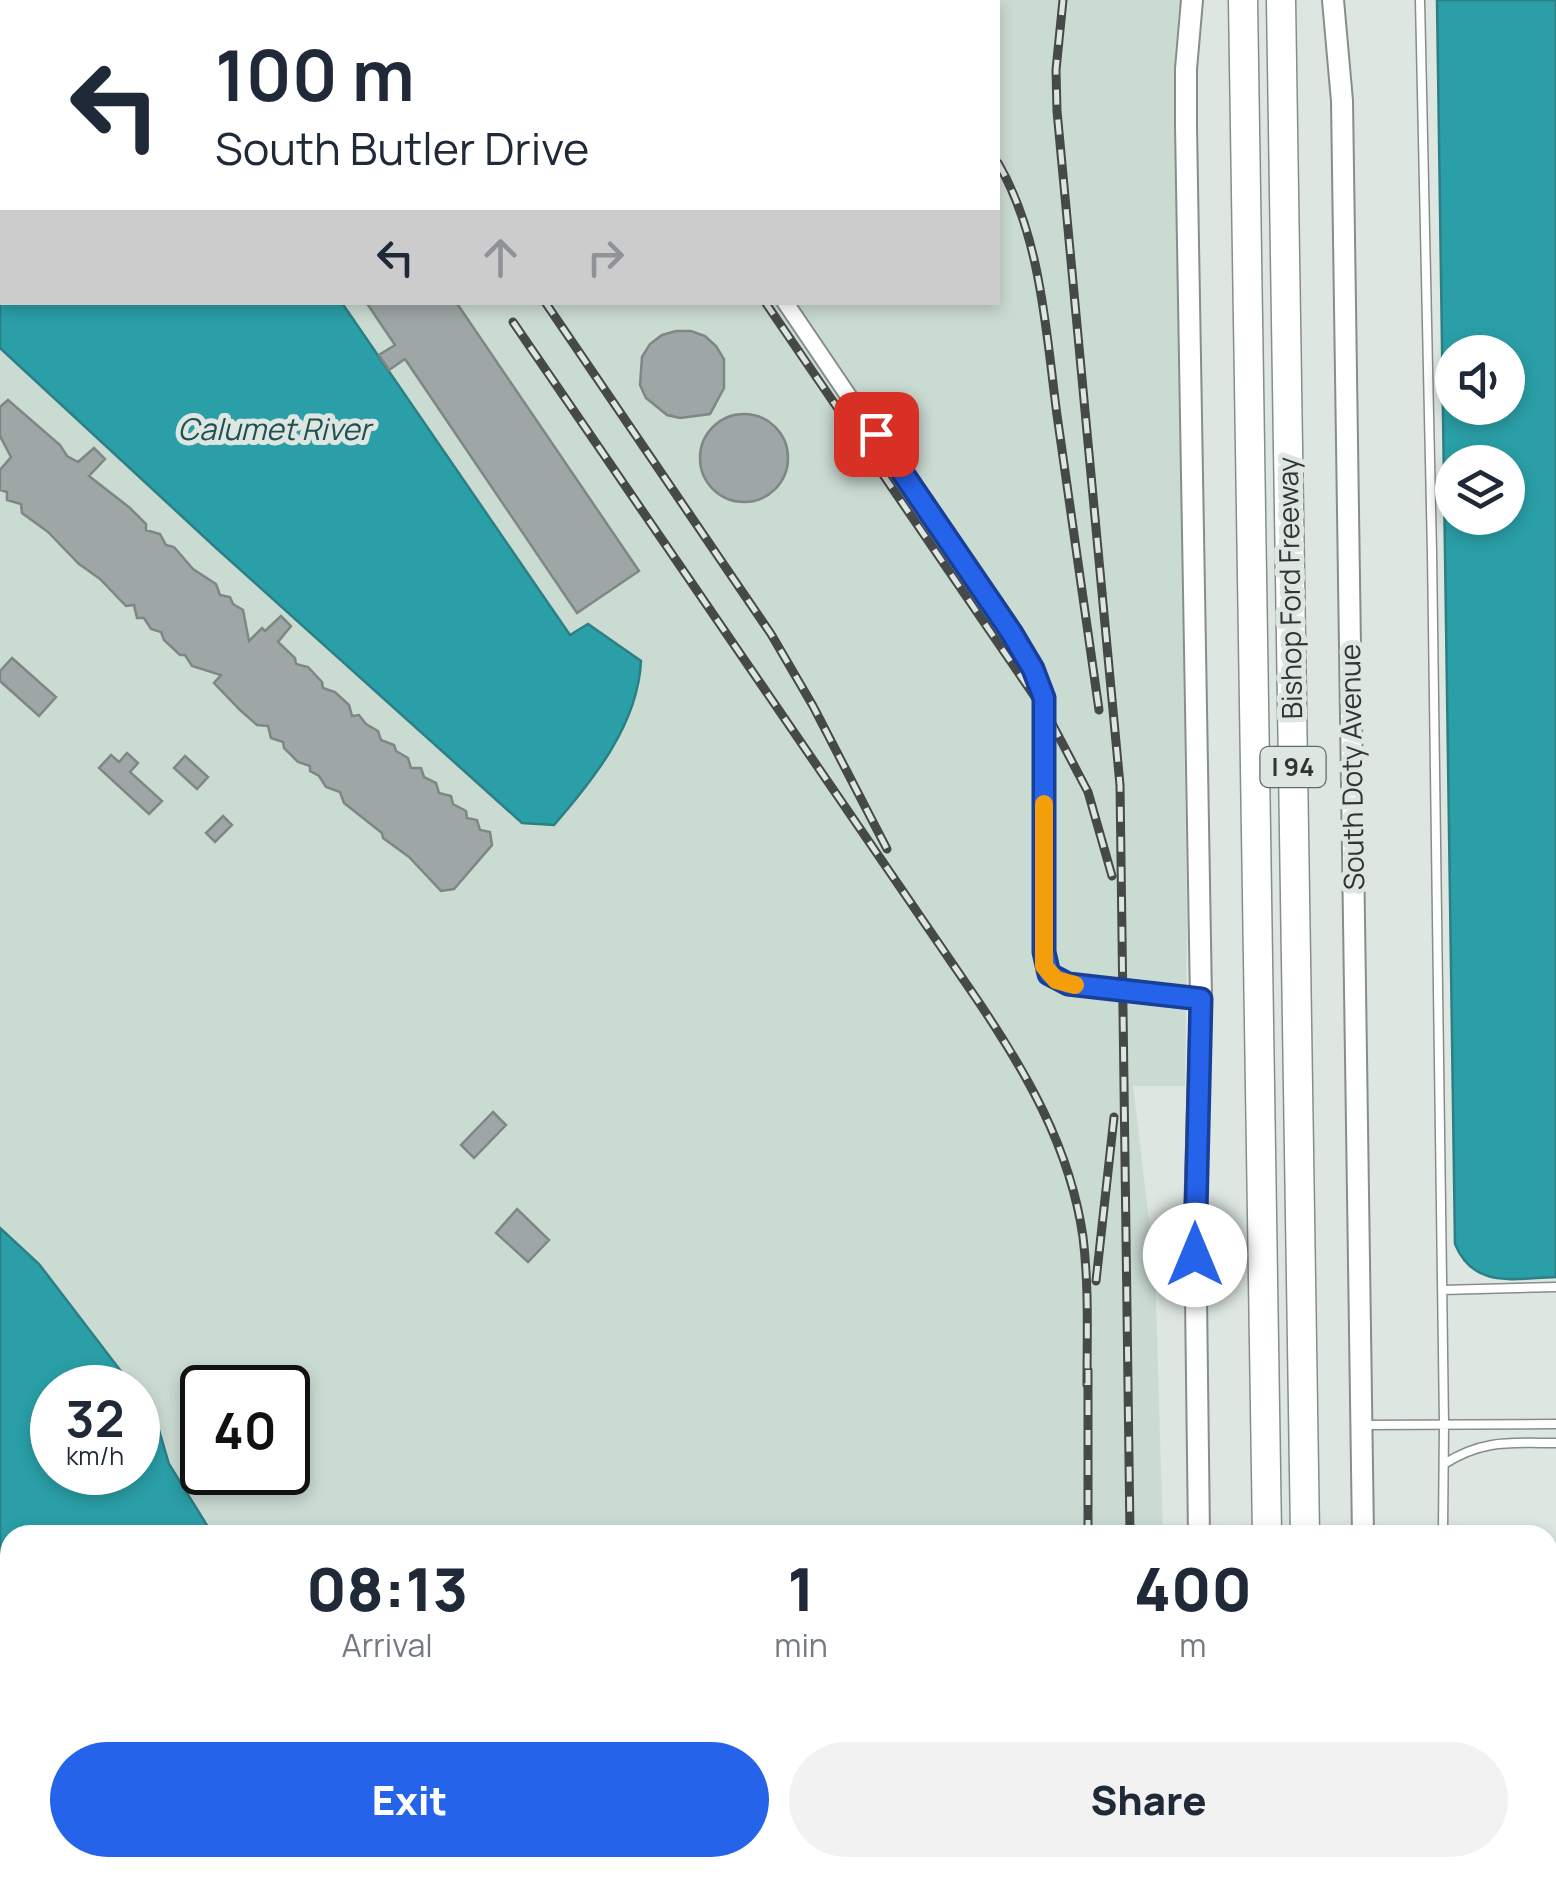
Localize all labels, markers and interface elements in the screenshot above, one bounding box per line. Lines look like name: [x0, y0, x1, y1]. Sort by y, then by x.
text: 100 m: [215, 26, 415, 122]
icon: left: [50, 40, 180, 170]
text: South Butler Drive: [215, 117, 589, 179]
icon: left: [368, 230, 423, 285]
icon: ahead: [473, 230, 528, 285]
icon: right: [578, 230, 633, 285]
map controls: [1435, 335, 1525, 535]
button: sound: [1435, 335, 1525, 425]
pin: [834, 392, 919, 477]
icon: arrive: [849, 407, 904, 462]
water label: Calumet River: [178, 408, 375, 449]
button: layers: [1435, 445, 1525, 535]
street label: Bishop Ford Freeway: [1268, 456, 1310, 719]
street label: South Doty Avenue: [1330, 644, 1372, 890]
road number: I 94: [1260, 747, 1326, 787]
position arrow: [1143, 1203, 1247, 1307]
speed limit sign: 40: [180, 1365, 310, 1495]
text: 32: [66, 1384, 124, 1452]
text: km/h: [66, 1438, 124, 1473]
text: 08:13: [306, 1547, 468, 1629]
text: 1: [787, 1547, 815, 1629]
text: 400: [1134, 1547, 1252, 1629]
text: Arrival: [341, 1623, 433, 1667]
text: min: [774, 1623, 828, 1667]
text: m: [1179, 1623, 1207, 1667]
button: Exit: [50, 1742, 769, 1857]
button: Share: [789, 1742, 1508, 1857]

